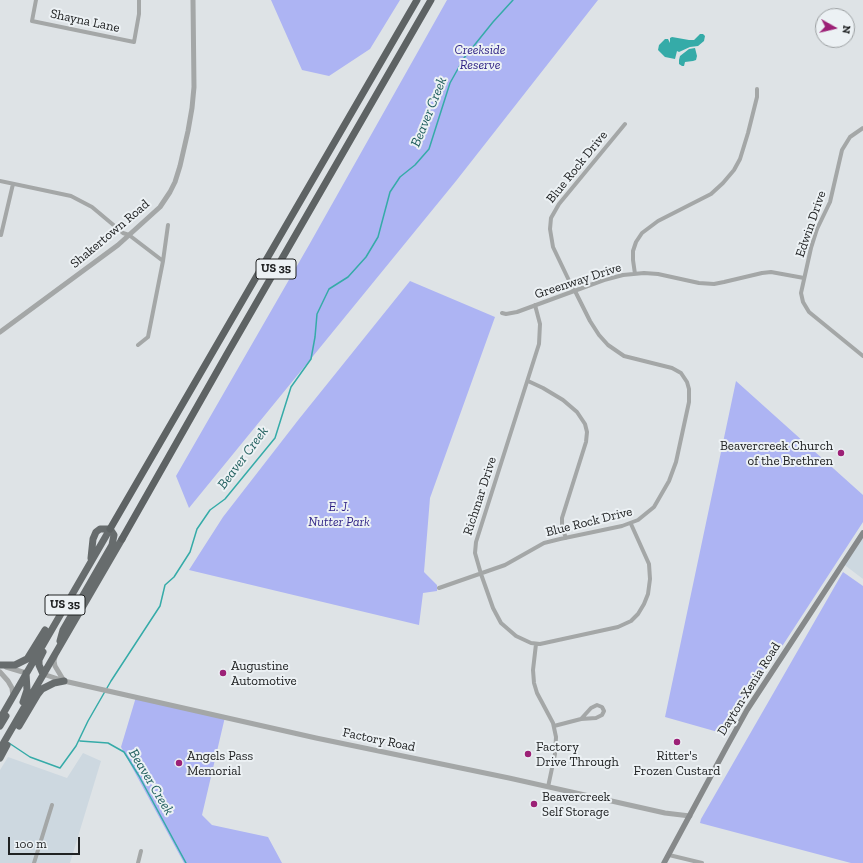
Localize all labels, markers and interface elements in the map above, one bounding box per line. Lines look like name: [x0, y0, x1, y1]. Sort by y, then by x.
street label: Shayna Lane: [49, 6, 121, 36]
north arrow: [815, 8, 855, 48]
text: N: [839, 25, 853, 35]
park label: Creekside Reserve: [455, 42, 505, 73]
water label: Beaver Creek: [407, 75, 451, 149]
street label: Blue Rock Drive: [543, 128, 611, 206]
street label: Edwin Drive: [792, 189, 830, 259]
street label: Shakertown Road: [67, 196, 153, 272]
road number: US 35: [256, 259, 296, 279]
street label: Greenway Drive: [533, 260, 623, 302]
water label: Beaver Creek: [214, 423, 272, 493]
place label: Beavercreek Church of the Brethren: [720, 438, 833, 469]
marker: Beavercreek Church of the Brethren: [836, 448, 846, 458]
street label: Richmar Drive: [460, 455, 500, 537]
park label: E. J. Nutter Park: [308, 499, 370, 530]
street label: Blue Rock Drive: [544, 504, 634, 540]
road number: US 35: [45, 595, 85, 615]
street label: Dayton-Xenia Road: [714, 640, 784, 738]
place label: Augustine Automotive: [231, 658, 297, 689]
marker: Augustine Automotive: [218, 668, 228, 678]
street label: Factory Road: [341, 725, 417, 755]
marker: Ritter's Frozen Custard: [672, 737, 682, 747]
place label: Factory Drive Through: [536, 739, 619, 770]
water label: Beaver Creek: [125, 746, 177, 818]
place label: Angels Pass Memorial: [187, 748, 253, 779]
place label: Ritter's Frozen Custard: [633, 748, 721, 779]
marker: Factory Drive Through: [523, 749, 533, 759]
marker: Angels Pass Memorial: [174, 758, 184, 768]
place label: Beavercreek Self Storage: [542, 789, 610, 820]
marker: Beavercreek Self Storage: [529, 799, 539, 809]
scale bar: [10, 829, 82, 855]
text: 100 m: [15, 837, 47, 851]

